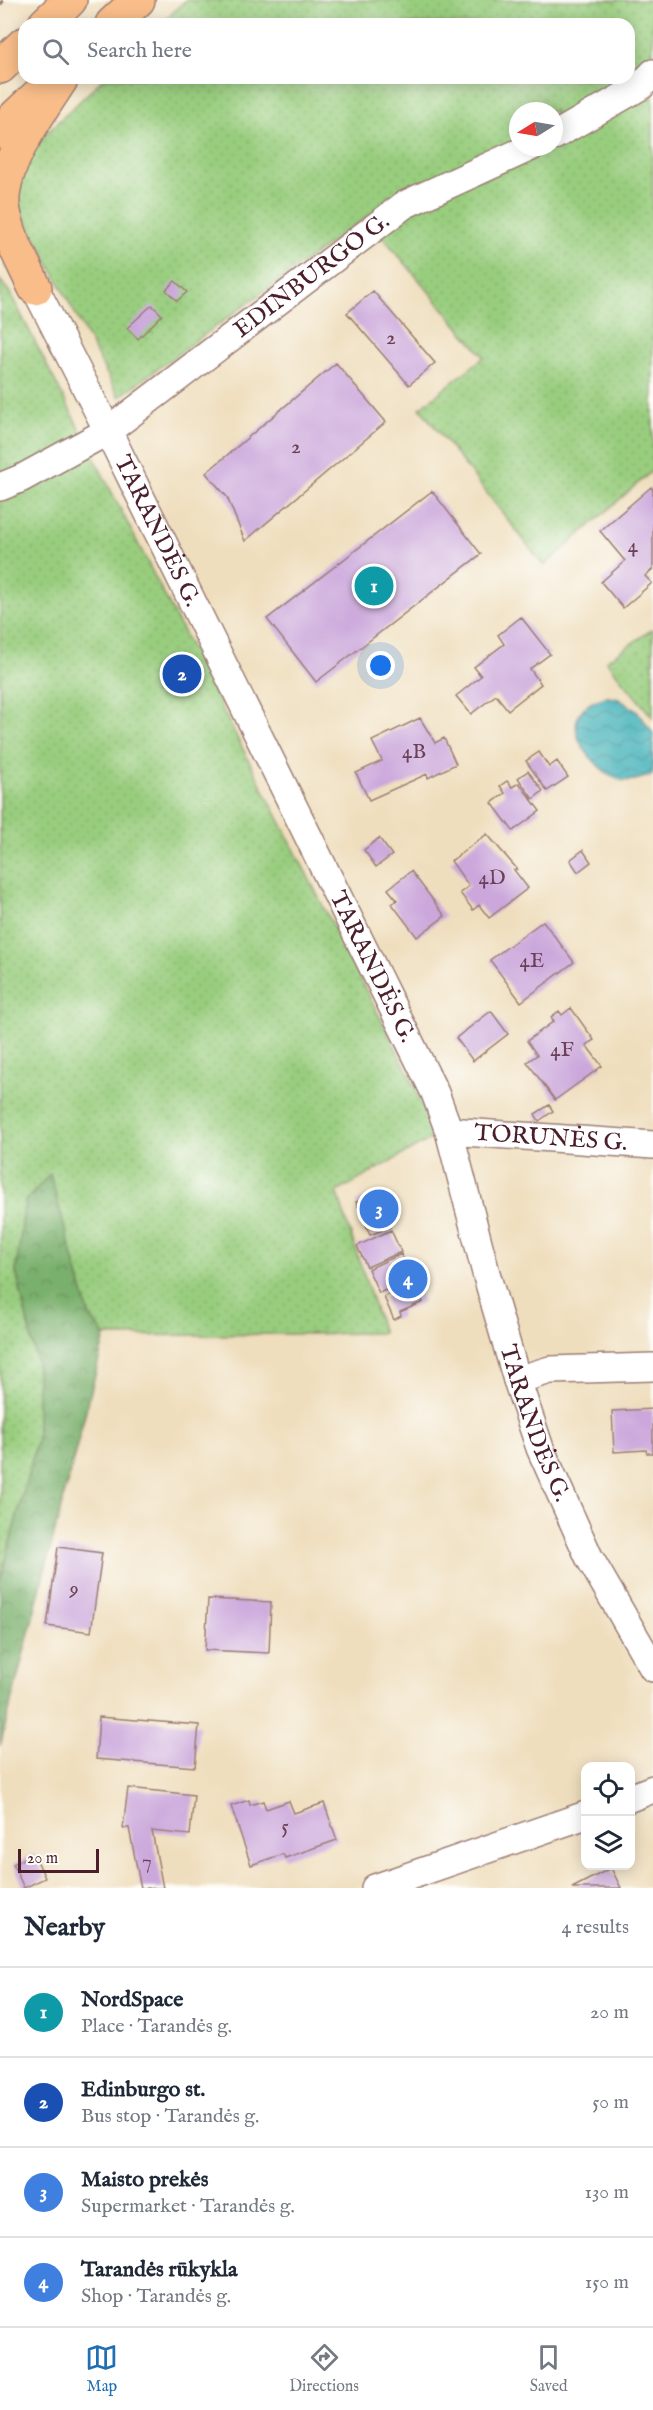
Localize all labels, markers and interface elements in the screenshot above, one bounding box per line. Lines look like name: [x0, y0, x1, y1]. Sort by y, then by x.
search box: [18, 18, 635, 84]
icon: search: [39, 35, 72, 68]
text: Search here: [87, 37, 192, 65]
north arrow: [509, 102, 563, 156]
street label: EDINBURGO G.: [227, 206, 396, 345]
house number: 2: [386, 325, 396, 352]
house number: 2: [291, 434, 301, 461]
street label: TARANDĖS G.: [107, 450, 208, 612]
house number: 4: [628, 533, 639, 560]
pin: 1: [354, 564, 394, 608]
your location: [366, 651, 395, 680]
pin: 2: [162, 652, 201, 696]
house number: 4B: [402, 739, 426, 766]
house number: 4D: [478, 865, 506, 892]
street label: TARANDĖS G.: [322, 886, 423, 1048]
house number: 4E: [520, 948, 544, 975]
house number: 4F: [550, 1037, 574, 1064]
street label: TORUNĖS G.: [473, 1117, 628, 1159]
pin: 3: [360, 1186, 398, 1232]
pin: 4: [388, 1256, 428, 1302]
street label: TARANDĖS G.: [492, 1341, 578, 1507]
house number: 9: [68, 1576, 79, 1603]
map controls: [581, 1762, 635, 1870]
button: locate: [581, 1762, 635, 1816]
house number: 5: [281, 1814, 289, 1841]
button: layers: [581, 1816, 635, 1870]
scale bar: [18, 1846, 99, 1874]
text: 20 m: [27, 1849, 58, 1869]
house number: 7: [142, 1849, 152, 1876]
text: Nearby: [24, 1911, 105, 1944]
text: 4 results: [562, 1915, 629, 1940]
text: NordSpace: [81, 1986, 183, 2014]
text: 1: [40, 2000, 47, 2025]
text: 20 m: [590, 2000, 629, 2025]
text: Place · Tarandės g.: [81, 2014, 232, 2039]
text: Edinburgo st.: [81, 2076, 205, 2104]
text: 2: [39, 2090, 48, 2115]
text: 50 m: [592, 2090, 629, 2115]
text: Bus stop · Tarandės g.: [81, 2104, 259, 2129]
text: Maisto prekės: [81, 2166, 208, 2194]
text: 3: [40, 2180, 47, 2205]
text: 130 m: [584, 2180, 629, 2205]
text: Supermarket · Tarandės g.: [81, 2194, 295, 2219]
text: Tarandės rūkykla: [81, 2256, 238, 2284]
text: 4: [39, 2270, 48, 2295]
text: 150 m: [585, 2270, 629, 2295]
text: Shop · Tarandės g.: [81, 2284, 231, 2309]
tab: Map: [85, 2341, 118, 2397]
tab: Directions: [289, 2341, 359, 2397]
tab: Saved: [530, 2341, 568, 2397]

